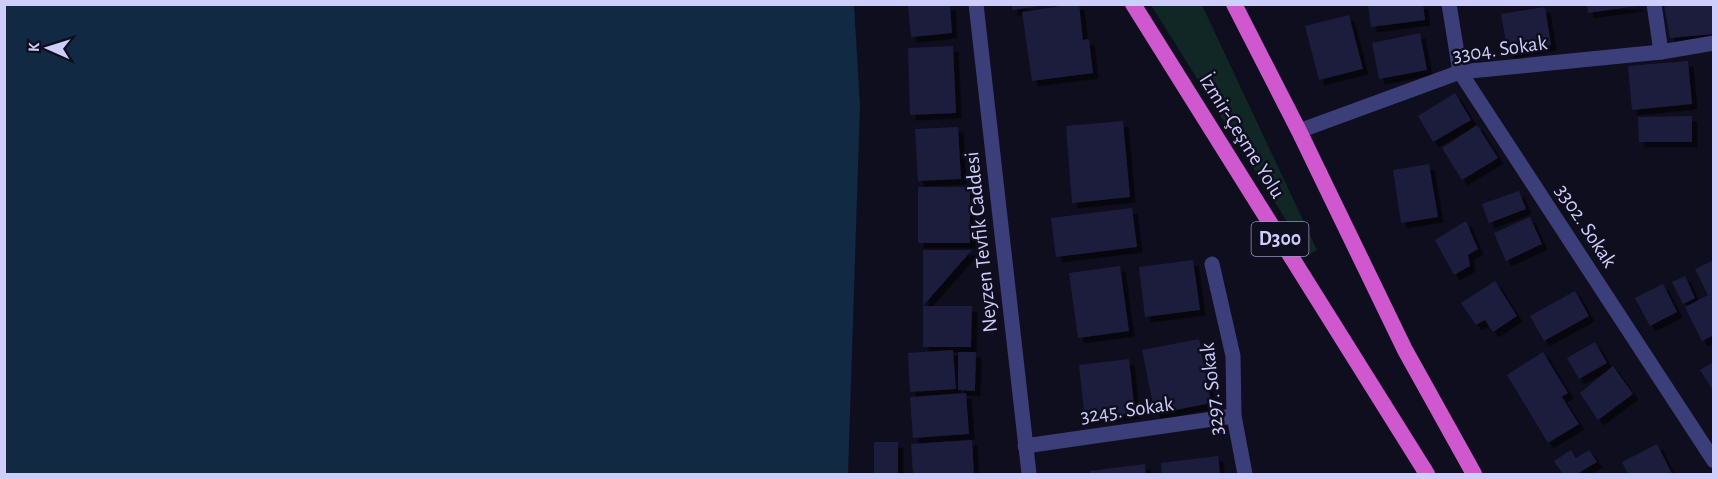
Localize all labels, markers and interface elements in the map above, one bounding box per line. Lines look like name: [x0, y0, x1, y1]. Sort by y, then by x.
north arrow: [18, 18, 78, 78]
street label: 3304. Sokak: [1451, 32, 1549, 66]
text: K: [26, 42, 42, 52]
street label: İzmir-Çeşme Yolu: [1195, 69, 1290, 202]
street label: Neyzen Tevfik Caddesi: [961, 150, 1001, 334]
street label: 3302. Sokak: [1551, 181, 1621, 272]
road number: D300: [1252, 222, 1308, 256]
street label: 3297. Sokak: [1197, 341, 1227, 437]
street label: 3245. Sokak: [1079, 393, 1175, 427]

